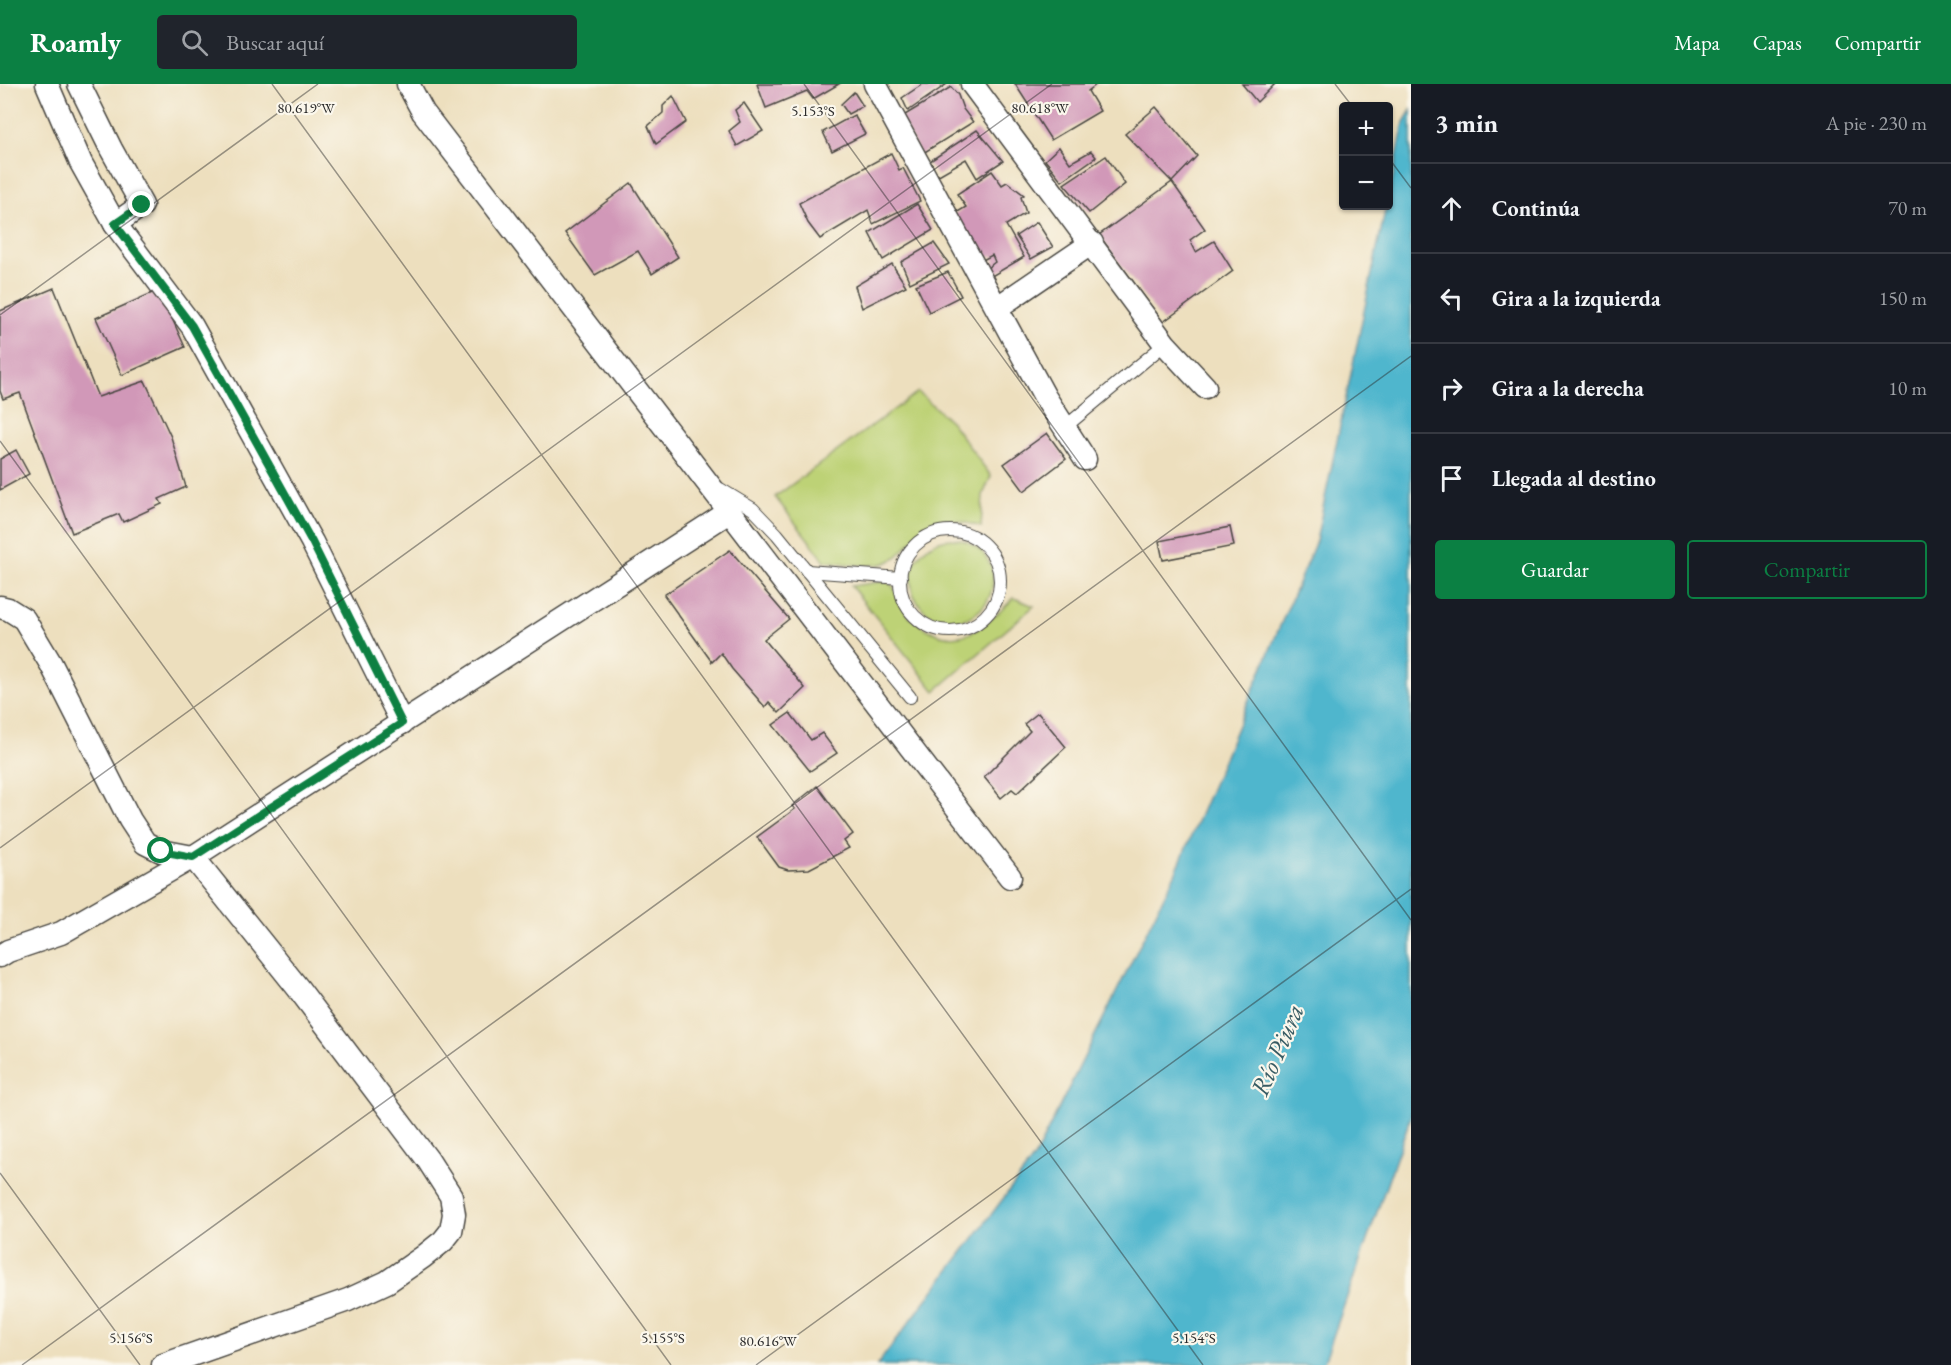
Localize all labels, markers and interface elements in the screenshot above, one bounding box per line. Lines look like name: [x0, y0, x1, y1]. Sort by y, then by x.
search box: [157, 15, 577, 69]
text: Roamly: [30, 24, 121, 60]
icon: search: [178, 26, 211, 59]
text: Buscar aquí: [226, 28, 324, 57]
text: Mapa: [1674, 29, 1720, 56]
text: Capas: [1753, 29, 1802, 56]
text: Compartir: [1835, 29, 1921, 56]
text: 80.619°W: [277, 98, 335, 117]
text: 80.618°W: [1011, 98, 1069, 117]
text: 5.153°S: [791, 101, 835, 120]
map controls: [1339, 102, 1393, 210]
button: +: [1339, 102, 1393, 156]
text: 3 min: [1435, 106, 1498, 140]
text: A pie · 230 m: [1826, 110, 1927, 136]
button: −: [1339, 156, 1393, 210]
route end: [128, 191, 154, 217]
icon: ahead: [1435, 192, 1468, 225]
text: Continúa: [1492, 194, 1580, 223]
text: 70 m: [1888, 195, 1927, 221]
icon: left: [1435, 282, 1468, 315]
text: Gira a la izquierda: [1492, 284, 1661, 313]
text: 150 m: [1879, 285, 1927, 311]
icon: right: [1435, 372, 1468, 405]
text: Gira a la derecha: [1492, 374, 1644, 403]
text: 10 m: [1888, 375, 1927, 401]
icon: arrive: [1435, 462, 1468, 495]
text: Llegada al destino: [1492, 464, 1656, 493]
button: Guardar: [1435, 540, 1675, 599]
button: Compartir: [1687, 540, 1927, 599]
route start: [147, 837, 173, 863]
water label: Río Piura: [1242, 999, 1312, 1101]
text: 5.156°S: [109, 1328, 153, 1347]
text: 5.155°S: [641, 1328, 685, 1347]
text: 5.154°S: [1172, 1328, 1216, 1347]
text: 80.616°W: [739, 1331, 797, 1350]

